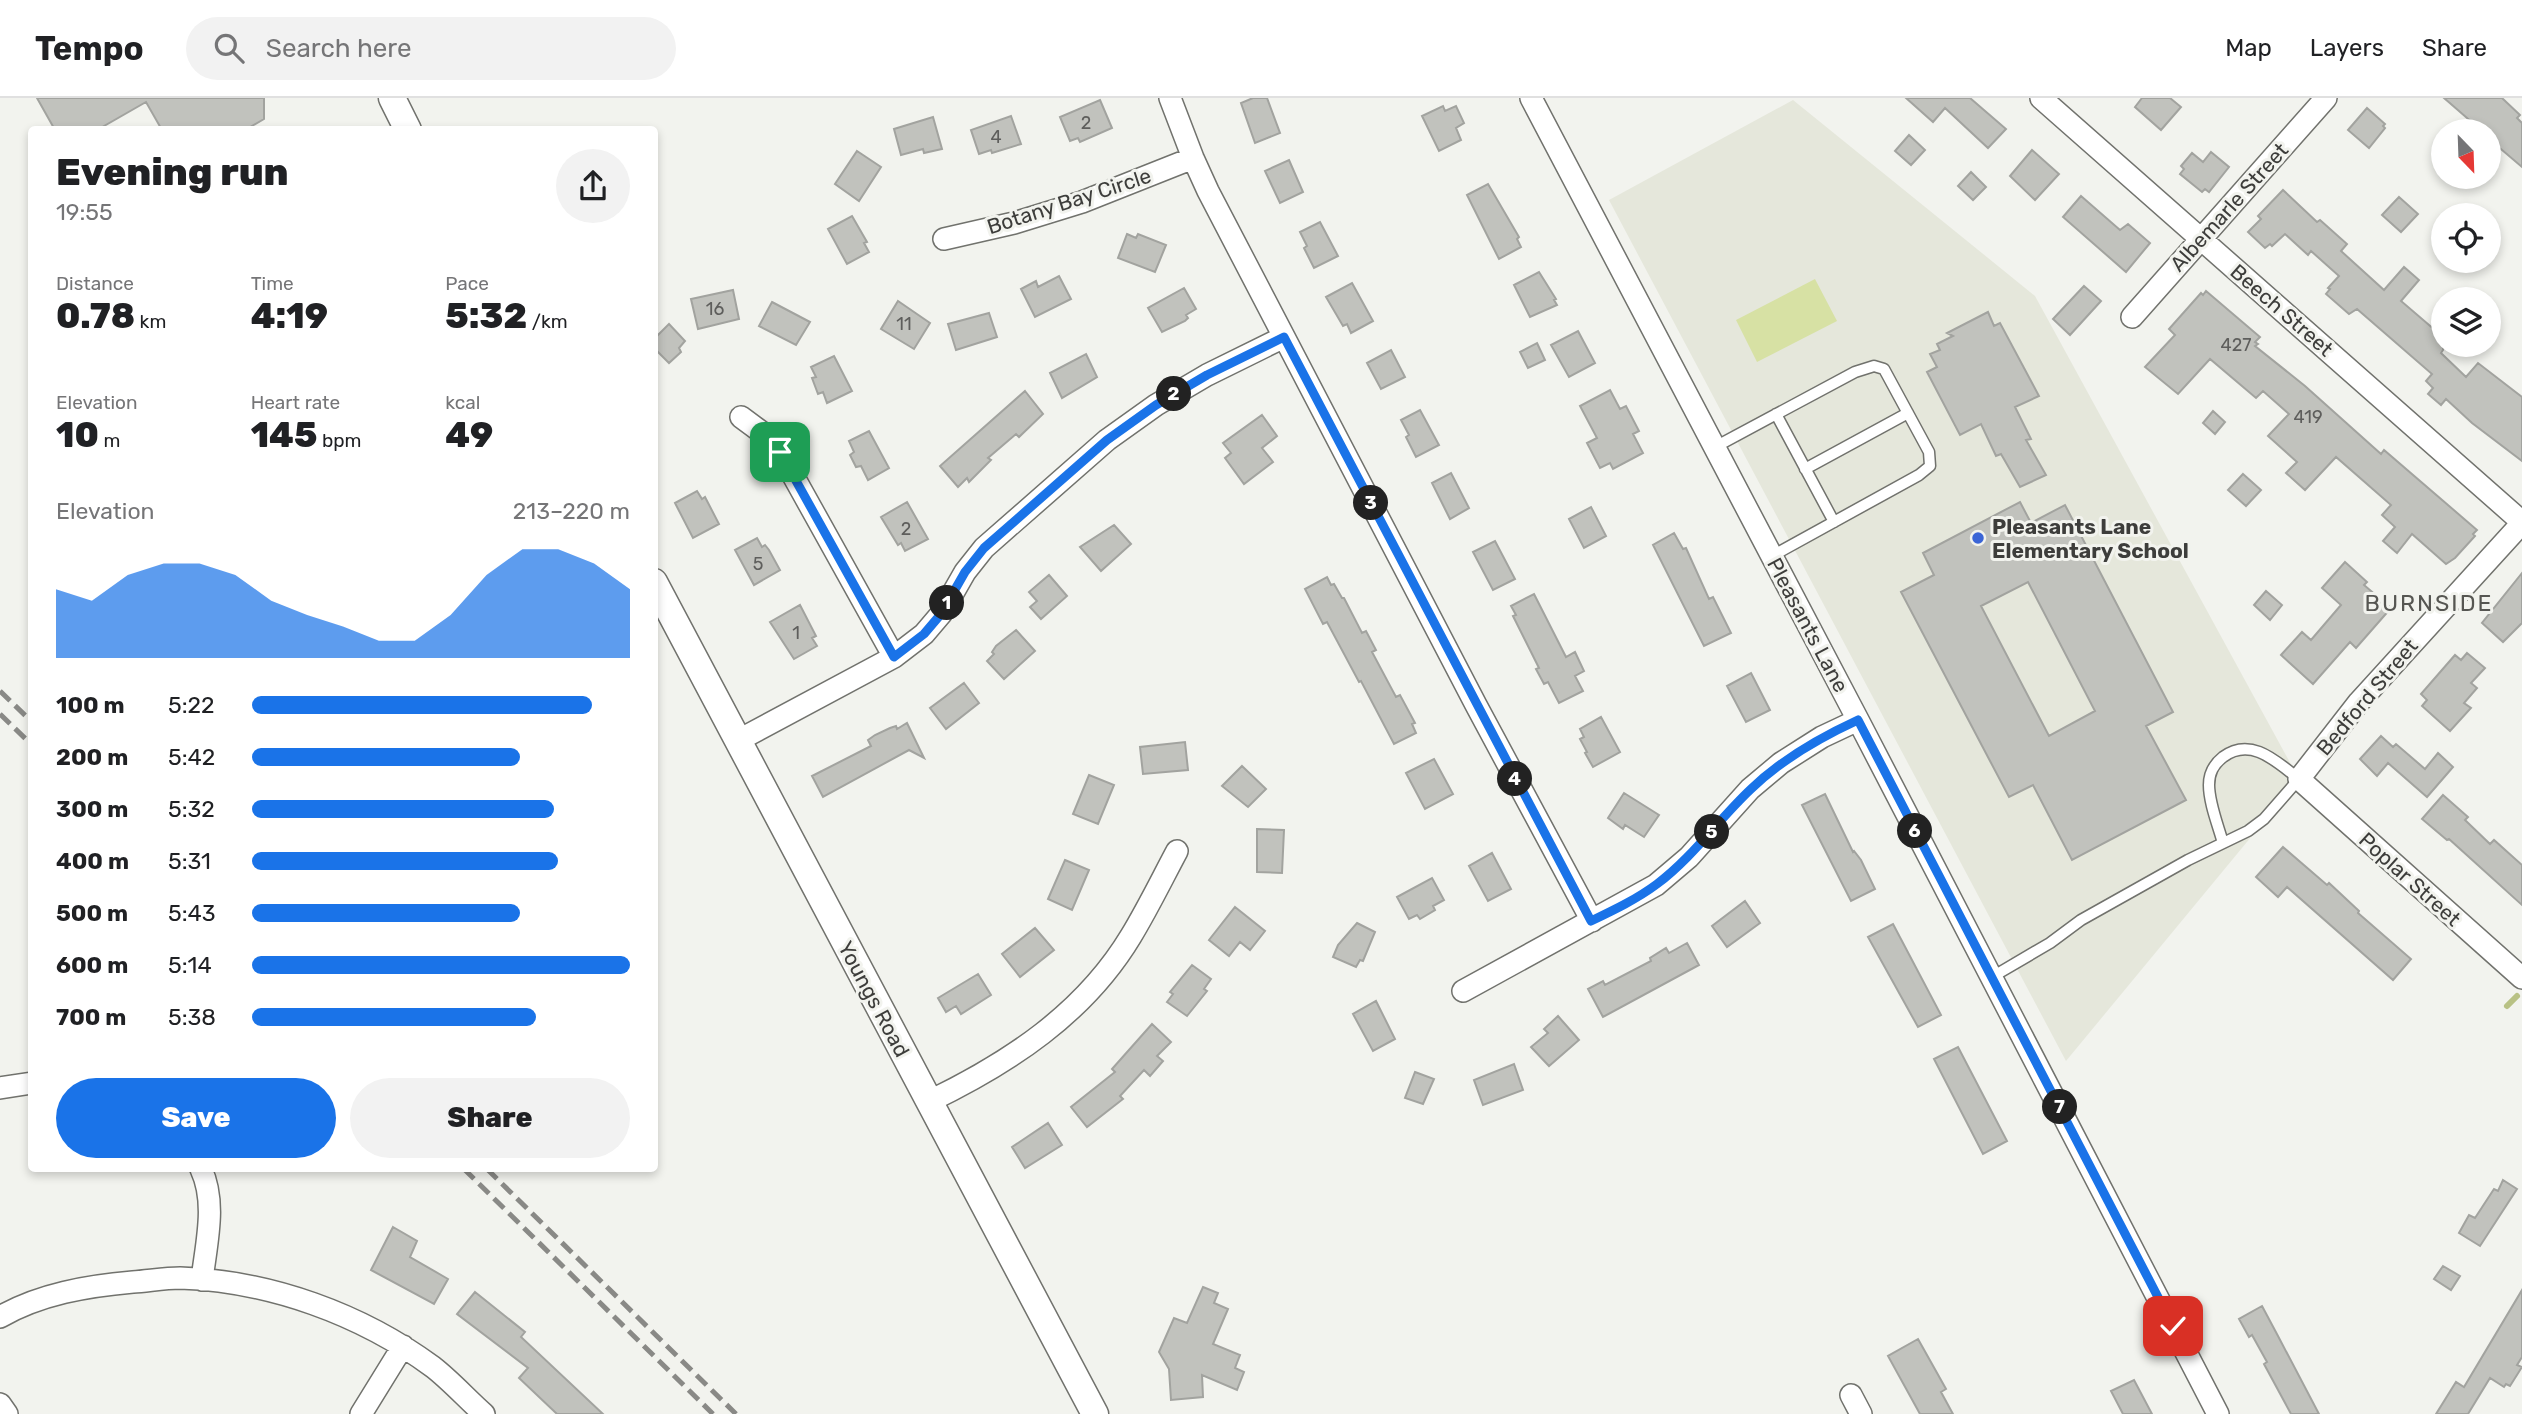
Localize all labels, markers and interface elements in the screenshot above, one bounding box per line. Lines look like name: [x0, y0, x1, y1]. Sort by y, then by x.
search box: [186, 17, 676, 80]
text: Tempo: [35, 29, 144, 68]
icon: search: [210, 29, 248, 67]
text: Search here: [266, 33, 412, 64]
text: Map: [2225, 34, 2272, 62]
text: Layers: [2310, 34, 2384, 62]
text: Share: [2422, 34, 2487, 62]
house number: 2: [1081, 112, 1091, 134]
north arrow: [2431, 119, 2501, 189]
map controls: [2431, 119, 2501, 357]
house number: 4: [990, 126, 1002, 148]
street label: Albemarle Street: [2165, 138, 2293, 276]
text: Evening run: [56, 149, 289, 195]
button: share: [556, 149, 630, 223]
street label: Botany Bay Circle: [984, 163, 1154, 239]
text: 19:55: [56, 198, 113, 226]
button: locate: [2431, 203, 2501, 273]
street label: Beech Street: [2226, 259, 2338, 361]
text: Distance: [56, 272, 134, 295]
text: Time: [251, 272, 294, 295]
text: Pace: [445, 272, 489, 295]
button: layers: [2431, 287, 2501, 357]
text: 0.78: [56, 295, 135, 337]
text: 4:19: [251, 295, 328, 337]
text: 5:32: [445, 295, 527, 337]
house number: 16: [706, 298, 724, 320]
text: km: [135, 310, 166, 333]
text: /km: [527, 310, 568, 333]
house number: 11: [896, 313, 912, 335]
house number: 427: [2221, 334, 2251, 356]
pin: 2: [1156, 376, 1192, 412]
text: 2: [1167, 382, 1180, 405]
text: Elevation: [56, 391, 137, 414]
text: Heart rate: [251, 391, 340, 414]
text: kcal: [445, 391, 480, 414]
house number: 419: [2293, 406, 2323, 428]
text: 10: [56, 414, 99, 456]
text: 145: [251, 414, 317, 456]
text: 49: [445, 414, 493, 456]
pin: [750, 422, 810, 482]
text: m: [99, 429, 120, 452]
text: bpm: [317, 429, 361, 452]
icon: arrive: [761, 433, 799, 471]
pin: 3: [1354, 486, 1388, 520]
text: 3: [1364, 491, 1377, 514]
text: Elevation: [56, 497, 155, 525]
text: 213–220 m: [513, 497, 630, 525]
place label: Pleasants Lane Elementary School: [1992, 514, 2189, 563]
house number: 2: [901, 518, 911, 540]
marker: Pleasants Lane Elementary School: [1970, 530, 1986, 546]
house number: 5: [753, 553, 763, 575]
street label: Pleasants Lane: [1762, 553, 1854, 697]
pin: 1: [930, 586, 964, 620]
district label: BURNSIDE: [2365, 589, 2493, 617]
text: 1: [942, 591, 951, 614]
house number: 1: [792, 622, 800, 644]
street label: Bedford Street: [2311, 634, 2423, 760]
text: 100 m: [56, 691, 125, 719]
text: 5:22: [168, 691, 215, 719]
text: 200 m: [56, 743, 128, 771]
text: 5:42: [168, 743, 215, 771]
pin: 4: [1498, 762, 1532, 796]
text: 4: [1508, 767, 1521, 790]
text: 300 m: [56, 795, 128, 823]
text: 5:32: [168, 795, 215, 823]
pin: 5: [1694, 814, 1730, 850]
pin: 6: [1898, 814, 1932, 848]
text: 6: [1908, 819, 1921, 842]
text: 5: [1705, 820, 1718, 843]
street label: Poplar Street: [2354, 827, 2466, 931]
text: 400 m: [56, 847, 129, 875]
text: 5:31: [168, 847, 211, 875]
text: 500 m: [56, 899, 128, 927]
text: 5:43: [168, 899, 216, 927]
street label: Youngs Road: [833, 937, 915, 1061]
text: 600 m: [56, 951, 128, 979]
text: 5:14: [168, 951, 212, 979]
text: 700 m: [56, 1003, 126, 1031]
text: 5:38: [168, 1003, 216, 1031]
button: Save: [56, 1078, 336, 1158]
button: Share: [350, 1078, 630, 1158]
pin: 7: [2042, 1090, 2078, 1124]
text: 7: [2054, 1095, 2065, 1118]
pin: [2143, 1296, 2203, 1356]
icon: check: [2154, 1307, 2192, 1345]

